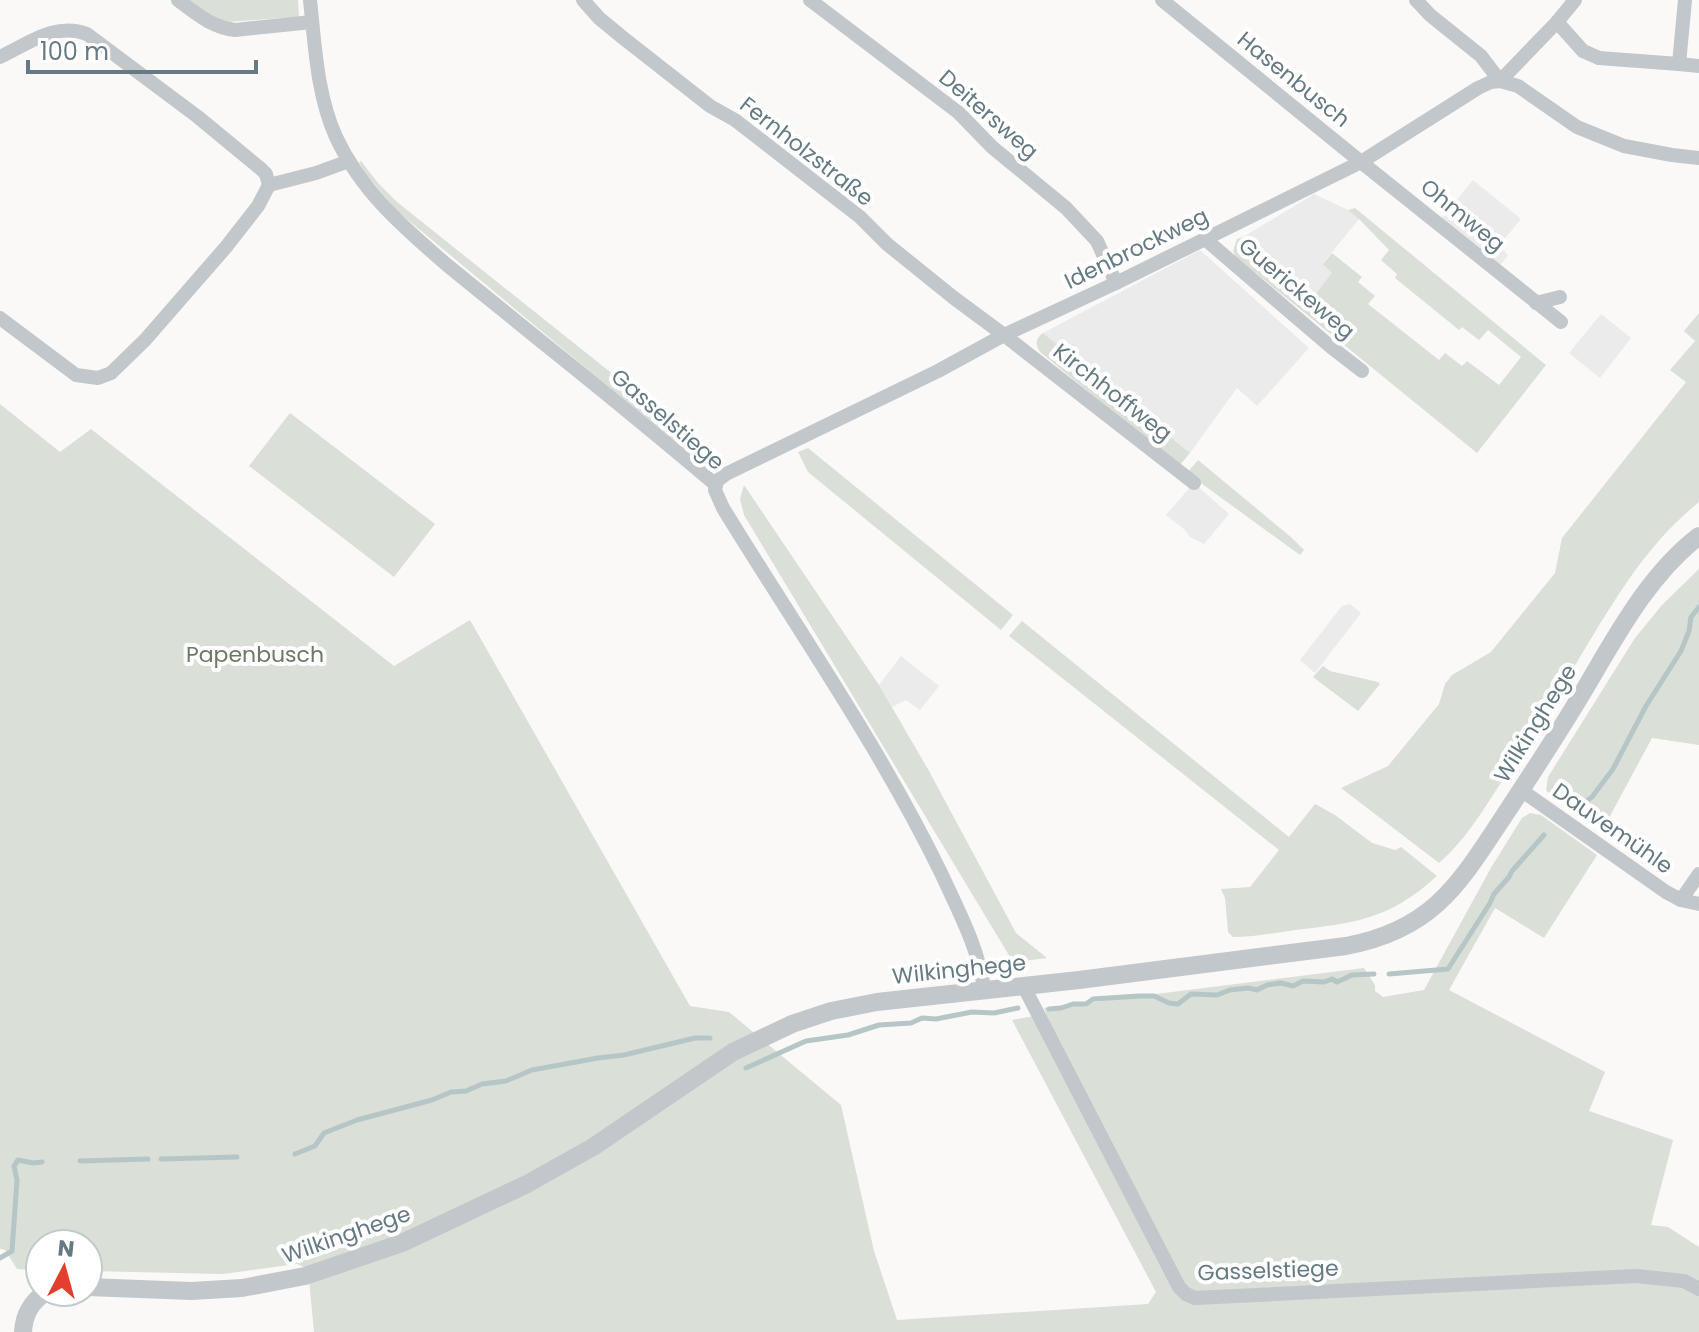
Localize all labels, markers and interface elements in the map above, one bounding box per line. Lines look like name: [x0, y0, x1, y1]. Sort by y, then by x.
scale bar: [28, 24, 256, 74]
street label: Hasenbusch: [1231, 24, 1357, 135]
text: 100 m: [40, 35, 109, 68]
street label: Deitersweg: [932, 62, 1045, 166]
street label: Fernholzstraße: [733, 89, 880, 213]
street label: Ohmweg: [1414, 172, 1512, 259]
street label: Idenbrockweg: [1059, 200, 1213, 297]
street label: Guerickeweg: [1232, 230, 1362, 346]
street label: Kirchhoffweg: [1047, 336, 1179, 449]
street label: Gasselstiege: [604, 361, 731, 477]
park label: Papenbusch: [186, 639, 324, 670]
street label: Wilkinghege: [1487, 658, 1584, 788]
street label: Dauvemühle: [1546, 775, 1679, 881]
street label: Wilkinghege: [891, 947, 1027, 992]
street label: Wilkinghege: [278, 1198, 415, 1271]
north arrow: [24, 1228, 104, 1308]
text: N: [56, 1232, 76, 1265]
street label: Gasselstiege: [1197, 1253, 1339, 1288]

